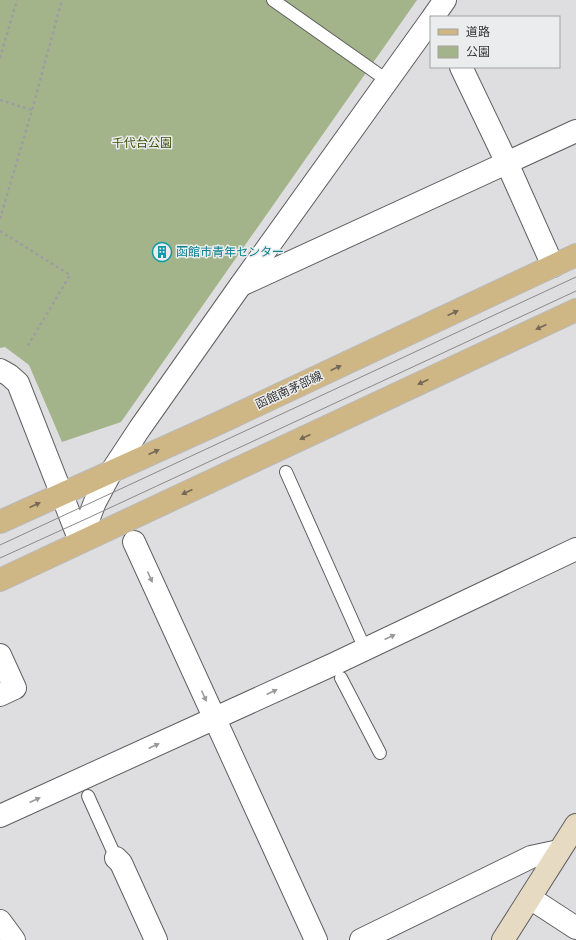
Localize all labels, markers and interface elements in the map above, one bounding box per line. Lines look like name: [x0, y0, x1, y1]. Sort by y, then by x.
legend: [430, 16, 560, 68]
text: 道路: [466, 25, 490, 39]
text: 公園: [466, 45, 490, 59]
park label: 千代台公園: [112, 136, 172, 150]
building icon: 函館市青年センター: [151, 241, 173, 263]
place label: 函館市青年センター: [176, 245, 284, 259]
one-way arrow: [448, 310, 459, 316]
one-way arrow: [535, 324, 546, 330]
one-way arrow: [330, 365, 341, 371]
street label: 函館南茅部線: [253, 368, 325, 412]
one-way arrow: [417, 379, 429, 385]
one-way arrow: [300, 434, 311, 440]
one-way arrow: [148, 449, 160, 455]
one-way arrow: [182, 489, 193, 495]
one-way arrow: [30, 502, 42, 508]
one-way arrow: [147, 572, 153, 583]
one-way arrow: [384, 634, 396, 640]
one-way arrow: [266, 689, 278, 695]
one-way arrow: [201, 690, 207, 701]
one-way arrow: [148, 743, 159, 749]
one-way arrow: [30, 797, 41, 803]

